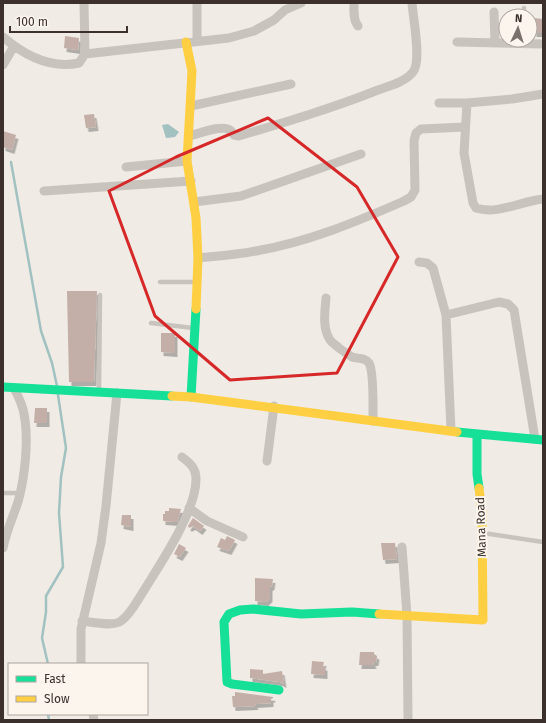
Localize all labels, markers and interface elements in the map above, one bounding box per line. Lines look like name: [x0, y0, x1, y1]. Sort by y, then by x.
scale bar: [10, 8, 127, 34]
north arrow: [498, 8, 538, 48]
text: N: [515, 12, 523, 25]
text: 100 m: [16, 15, 48, 29]
street label: Mana Road: [473, 497, 489, 557]
legend: [8, 663, 148, 715]
text: Fast: [44, 672, 66, 686]
text: Slow: [44, 692, 70, 706]

